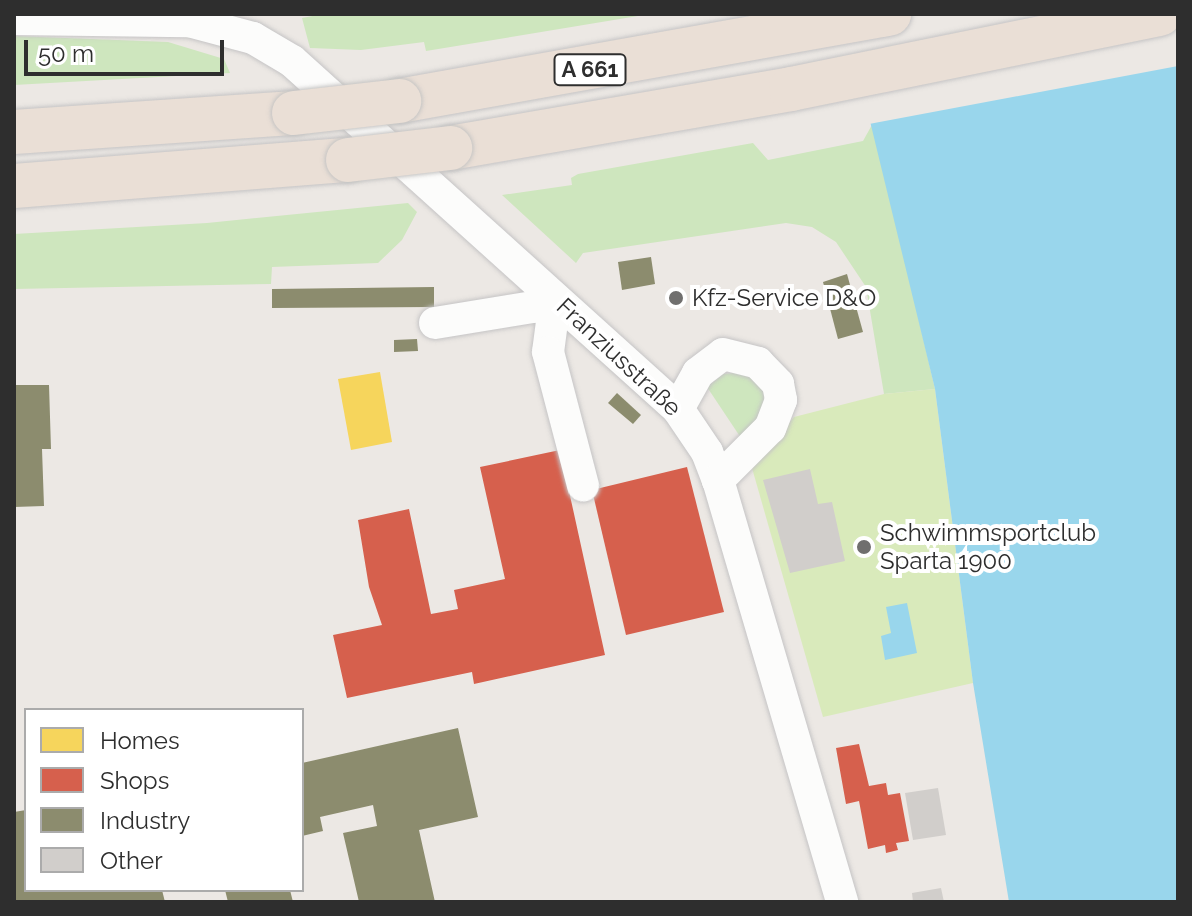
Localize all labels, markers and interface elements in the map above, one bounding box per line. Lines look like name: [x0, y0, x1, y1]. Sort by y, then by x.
scale bar: [28, 24, 228, 74]
text: 50 m: [38, 39, 94, 68]
road number: A 661: [552, 52, 628, 88]
place label: Kfz-Service D&O: [692, 284, 876, 312]
marker: Kfz-Service D&O: [667, 289, 685, 307]
street label: Franziusstraße: [551, 292, 687, 422]
place label: Schwimmsportclub Sparta 1900: [880, 519, 1096, 575]
marker: Schwimmsportclub Sparta 1900: [855, 538, 873, 556]
legend: [24, 708, 304, 892]
text: Homes: [100, 726, 180, 755]
text: Shops: [100, 766, 169, 795]
text: Industry: [100, 806, 190, 835]
text: Other: [100, 846, 163, 875]

